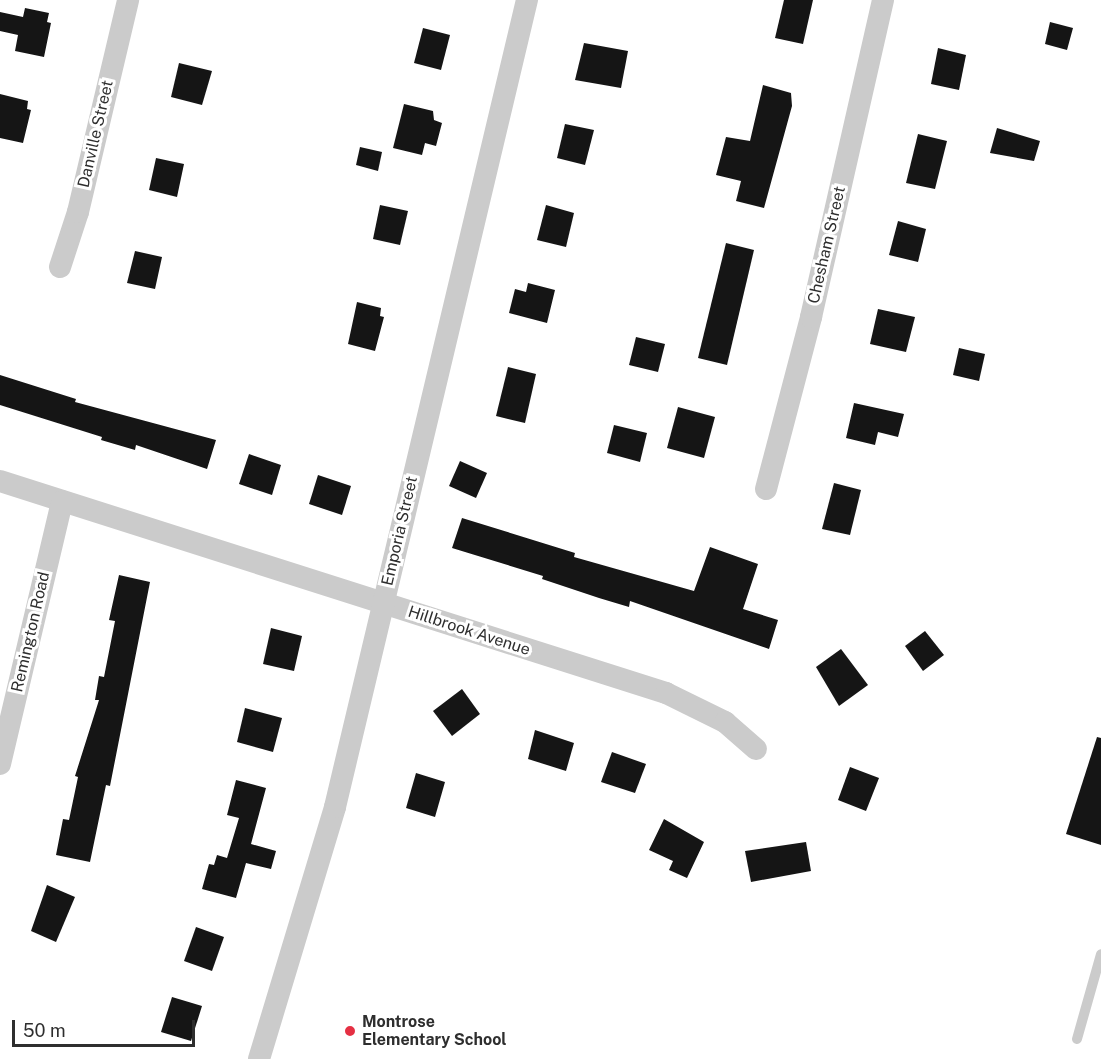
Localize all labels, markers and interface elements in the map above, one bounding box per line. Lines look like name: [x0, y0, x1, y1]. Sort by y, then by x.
street label: Danville Street: [74, 78, 118, 190]
street label: Chesham Street: [804, 184, 850, 306]
street label: Emporia Street: [378, 474, 422, 588]
street label: Remington Road: [8, 570, 54, 694]
street label: Hillbrook Avenue: [406, 602, 532, 660]
scale bar: [15, 1008, 198, 1046]
place label: Montrose Elementary School: [362, 1012, 507, 1050]
text: 50 m: [23, 1020, 66, 1041]
marker: Montrose Elementary School: [343, 1024, 357, 1038]

